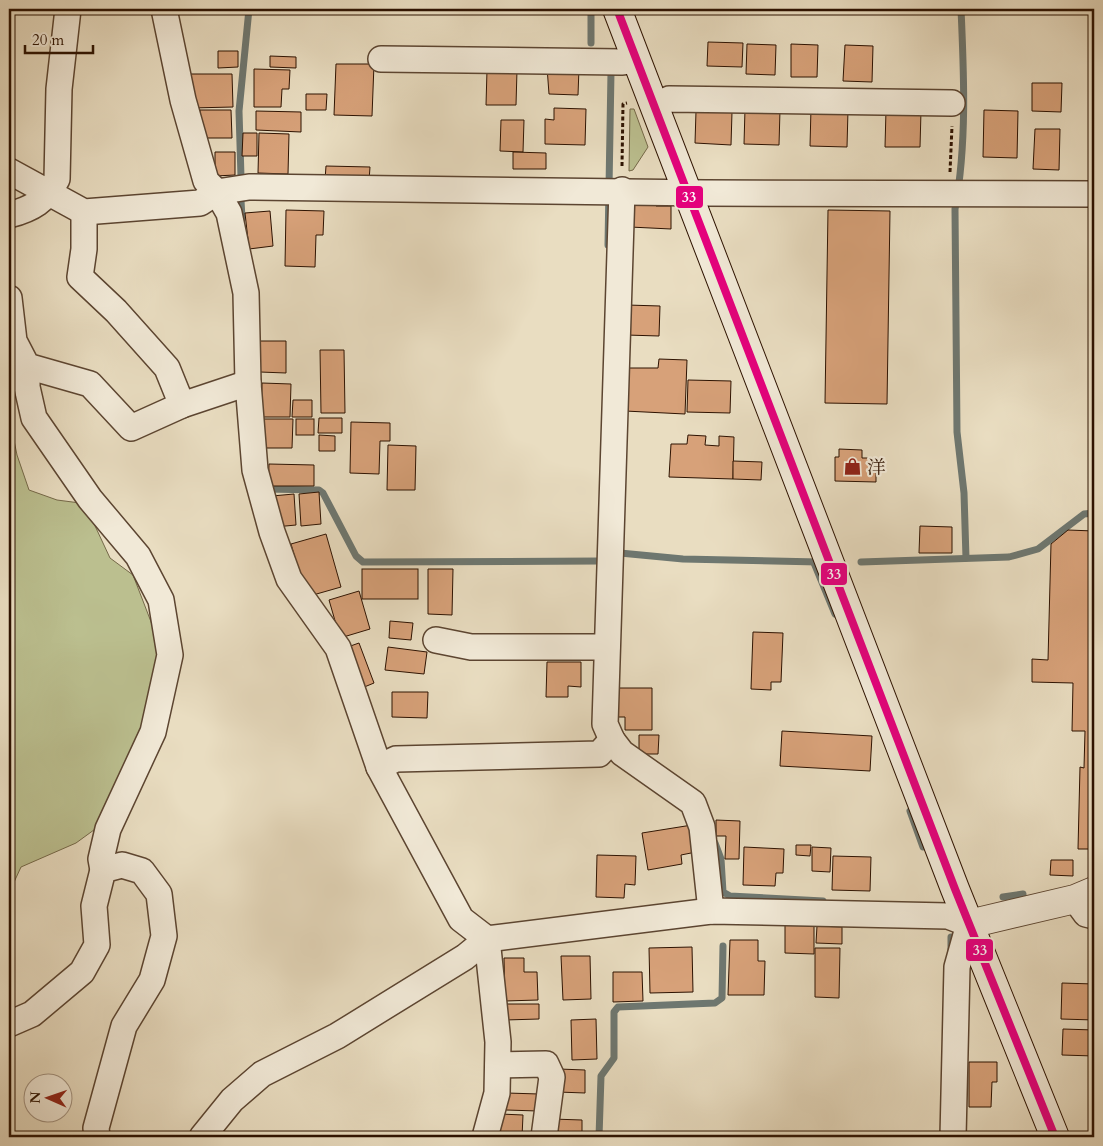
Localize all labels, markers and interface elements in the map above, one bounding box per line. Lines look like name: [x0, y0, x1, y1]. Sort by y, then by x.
scale bar: [25, 22, 92, 54]
text: 20 m: [32, 30, 64, 50]
line badge: 33: [675, 185, 704, 209]
text: 33: [682, 188, 696, 207]
place label: 洋: [867, 455, 886, 481]
shop icon: 洋: [843, 457, 863, 477]
line badge: 33: [820, 562, 848, 586]
text: 33: [827, 565, 841, 584]
line badge: 33: [965, 938, 994, 962]
text: 33: [973, 941, 987, 960]
north arrow: [22, 1074, 72, 1124]
text: N: [26, 1091, 45, 1104]

